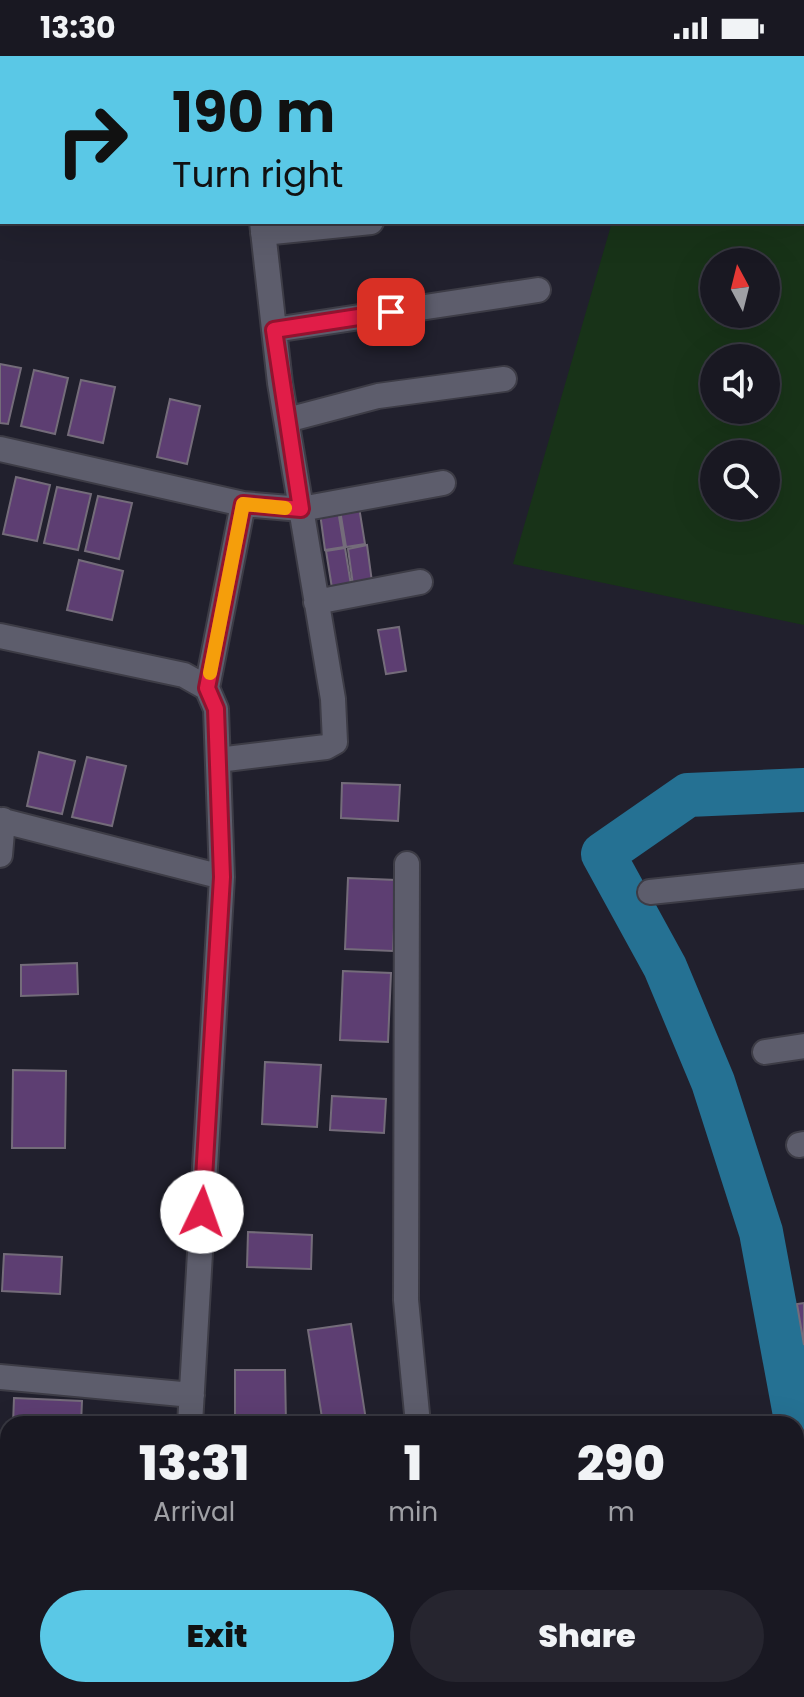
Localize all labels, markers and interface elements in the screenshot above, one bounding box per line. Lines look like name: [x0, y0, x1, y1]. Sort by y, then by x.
text: 13:30: [40, 6, 116, 49]
text: 190 m: [172, 73, 335, 152]
icon: right: [40, 88, 144, 192]
text: Turn right: [172, 149, 343, 200]
north arrow: [700, 248, 780, 328]
map controls: [700, 248, 780, 520]
pin: [357, 278, 425, 346]
icon: arrive: [369, 290, 413, 334]
button: sound: [700, 344, 780, 424]
button: search: [700, 440, 780, 520]
position arrow: [160, 1170, 244, 1254]
text: 13:31: [139, 1430, 249, 1497]
text: 1: [404, 1430, 422, 1497]
text: 290: [577, 1430, 665, 1497]
text: Arrival: [153, 1494, 235, 1530]
text: min: [388, 1494, 438, 1530]
text: m: [608, 1494, 634, 1530]
button: Exit: [40, 1590, 394, 1682]
button: Share: [410, 1590, 764, 1682]

